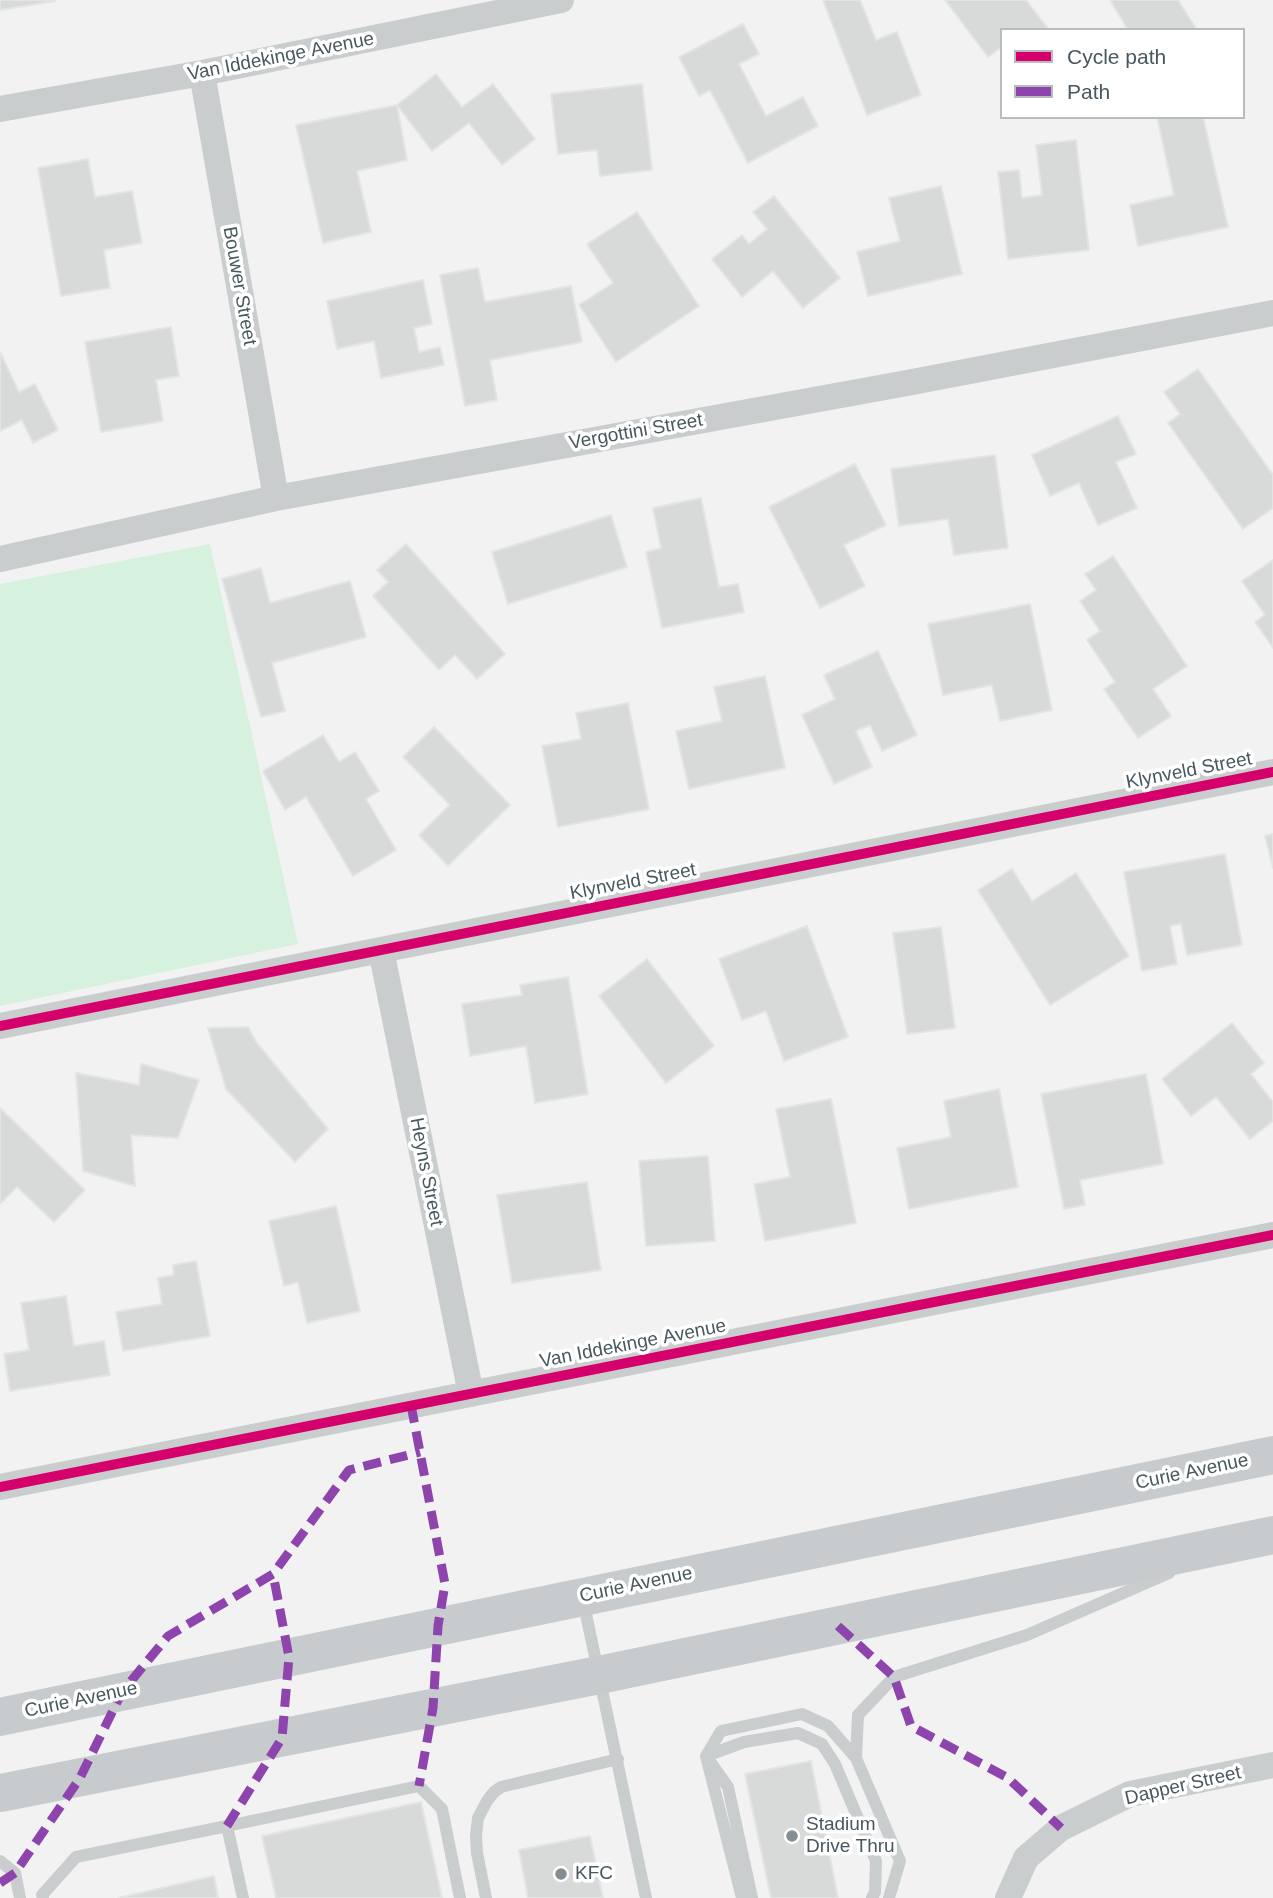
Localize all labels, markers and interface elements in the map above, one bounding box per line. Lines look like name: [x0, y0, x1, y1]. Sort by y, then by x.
street label: Van Iddekinge Avenue: [186, 28, 376, 86]
legend: [1000, 28, 1245, 119]
text: Cycle path: [1067, 45, 1166, 68]
text: Path: [1067, 80, 1110, 103]
street label: Bouwer Street: [217, 225, 261, 347]
street label: Vergottini Street: [567, 409, 705, 455]
street label: Klynveld Street: [1124, 748, 1254, 794]
street label: Klynveld Street: [568, 859, 698, 905]
street label: Heyns Street: [404, 1116, 448, 1228]
street label: Van Iddekinge Avenue: [538, 1315, 728, 1373]
street label: Curie Avenue: [1133, 1449, 1251, 1495]
street label: Curie Avenue: [577, 1562, 695, 1608]
street label: Curie Avenue: [22, 1677, 140, 1723]
street label: Dapper Street: [1123, 1762, 1243, 1810]
place label: Stadium Drive Thru: [806, 1814, 895, 1858]
marker: Stadium Drive Thru: [784, 1828, 800, 1844]
place label: KFC: [575, 1863, 613, 1885]
marker: KFC: [553, 1866, 569, 1882]

